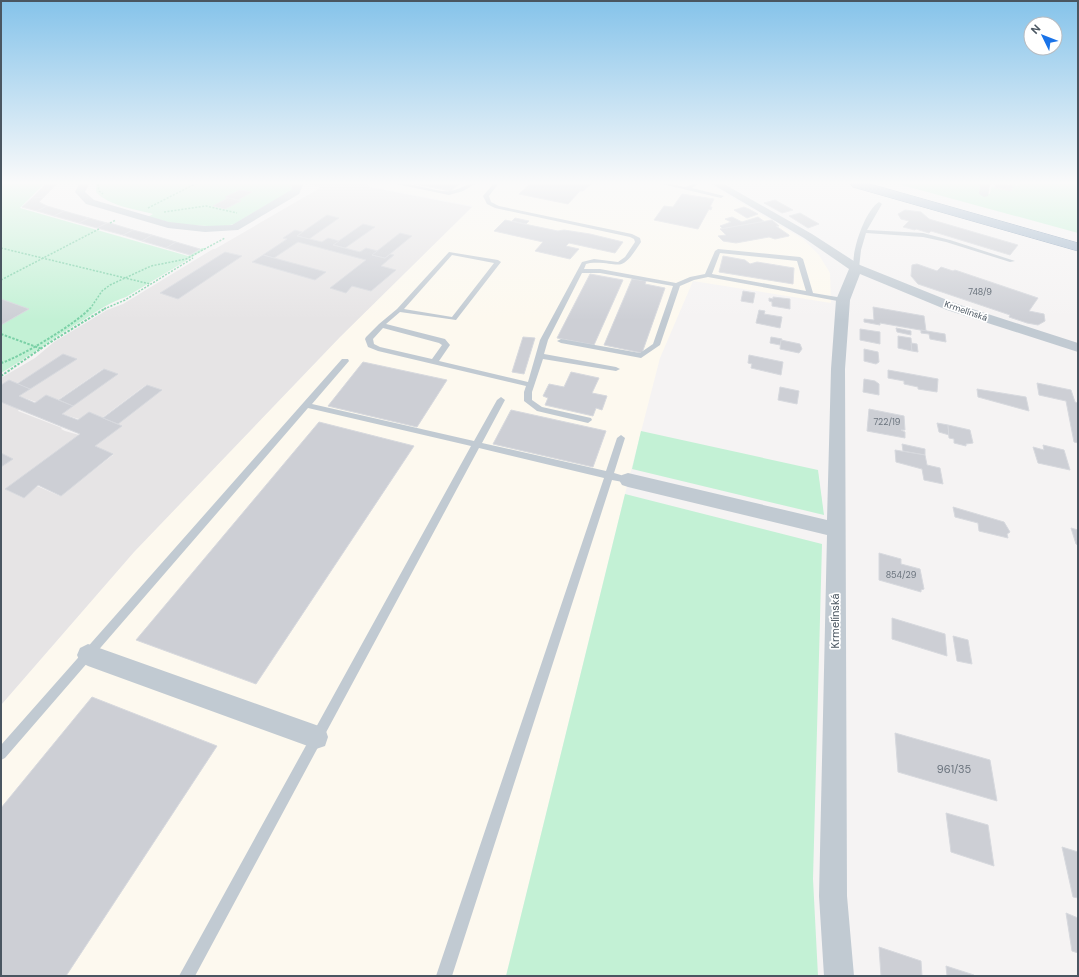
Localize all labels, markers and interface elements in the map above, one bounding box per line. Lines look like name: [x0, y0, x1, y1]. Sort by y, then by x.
north arrow: [1023, 16, 1063, 56]
text: N: [1028, 21, 1044, 37]
house number: 748/9: [968, 286, 992, 298]
street label: Krmelínská: [943, 298, 989, 324]
house number: 722/19: [874, 416, 901, 428]
house number: 854/29: [886, 569, 917, 581]
street label: Krmelínská: [828, 594, 842, 648]
house number: 961/35: [937, 762, 971, 776]

